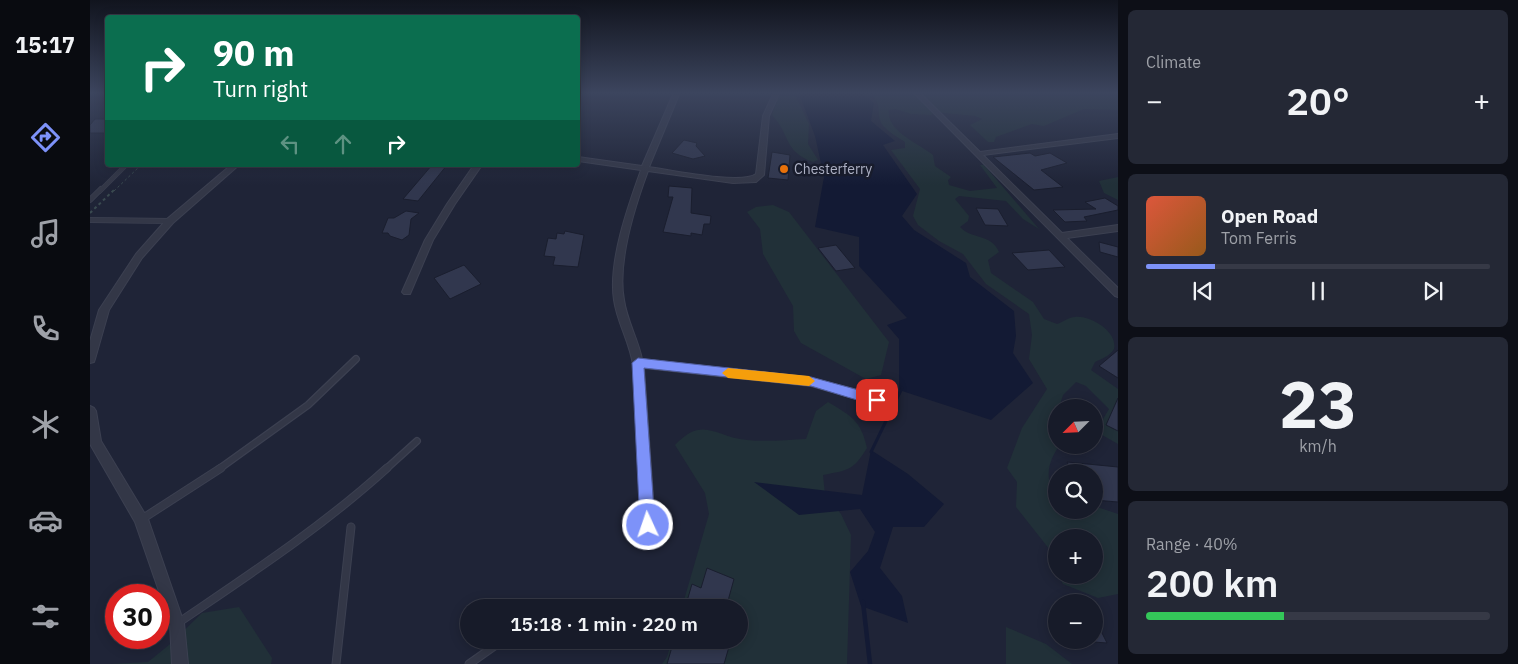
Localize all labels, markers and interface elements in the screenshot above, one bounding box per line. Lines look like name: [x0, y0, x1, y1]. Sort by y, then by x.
text: 15:17: [15, 30, 75, 59]
text: 90 m: [213, 30, 295, 76]
icon: right: [130, 35, 195, 100]
text: Climate: [1146, 52, 1201, 72]
text: Turn right: [213, 74, 308, 103]
text: 20°: [1286, 76, 1350, 125]
text: −: [1146, 82, 1163, 119]
text: +: [1473, 82, 1490, 119]
icon: directions: [28, 120, 63, 155]
icon: left: [276, 130, 304, 158]
icon: ahead: [329, 130, 357, 158]
icon: right: [382, 130, 410, 158]
place label: Chesterferry: [794, 160, 872, 178]
marker: Chesterferry: [778, 163, 790, 175]
text: Open Road: [1221, 204, 1318, 228]
icon: music: [28, 216, 63, 251]
text: Tom Ferris: [1221, 228, 1297, 248]
icon: previous: [1189, 277, 1217, 305]
icon: pause: [1304, 277, 1332, 305]
icon: next: [1419, 277, 1447, 305]
icon: phone: [28, 311, 63, 346]
text: 23: [1279, 361, 1357, 446]
pin: [856, 379, 898, 421]
icon: arrive: [863, 386, 891, 414]
north arrow: [1048, 399, 1102, 454]
map controls: [1048, 399, 1103, 649]
icon: climate: [28, 407, 63, 442]
text: km/h: [1299, 436, 1337, 456]
button: search: [1048, 464, 1103, 519]
position arrow: [621, 498, 673, 550]
icon: car: [28, 503, 63, 538]
button: +: [1048, 529, 1103, 584]
text: Range · 40%: [1146, 534, 1238, 554]
text: 200 km: [1146, 558, 1278, 607]
speed limit sign: 30: [105, 584, 170, 649]
button: −: [1048, 594, 1103, 649]
icon: filters: [28, 599, 63, 634]
text: 15:18 · 1 min · 220 m: [510, 612, 698, 636]

